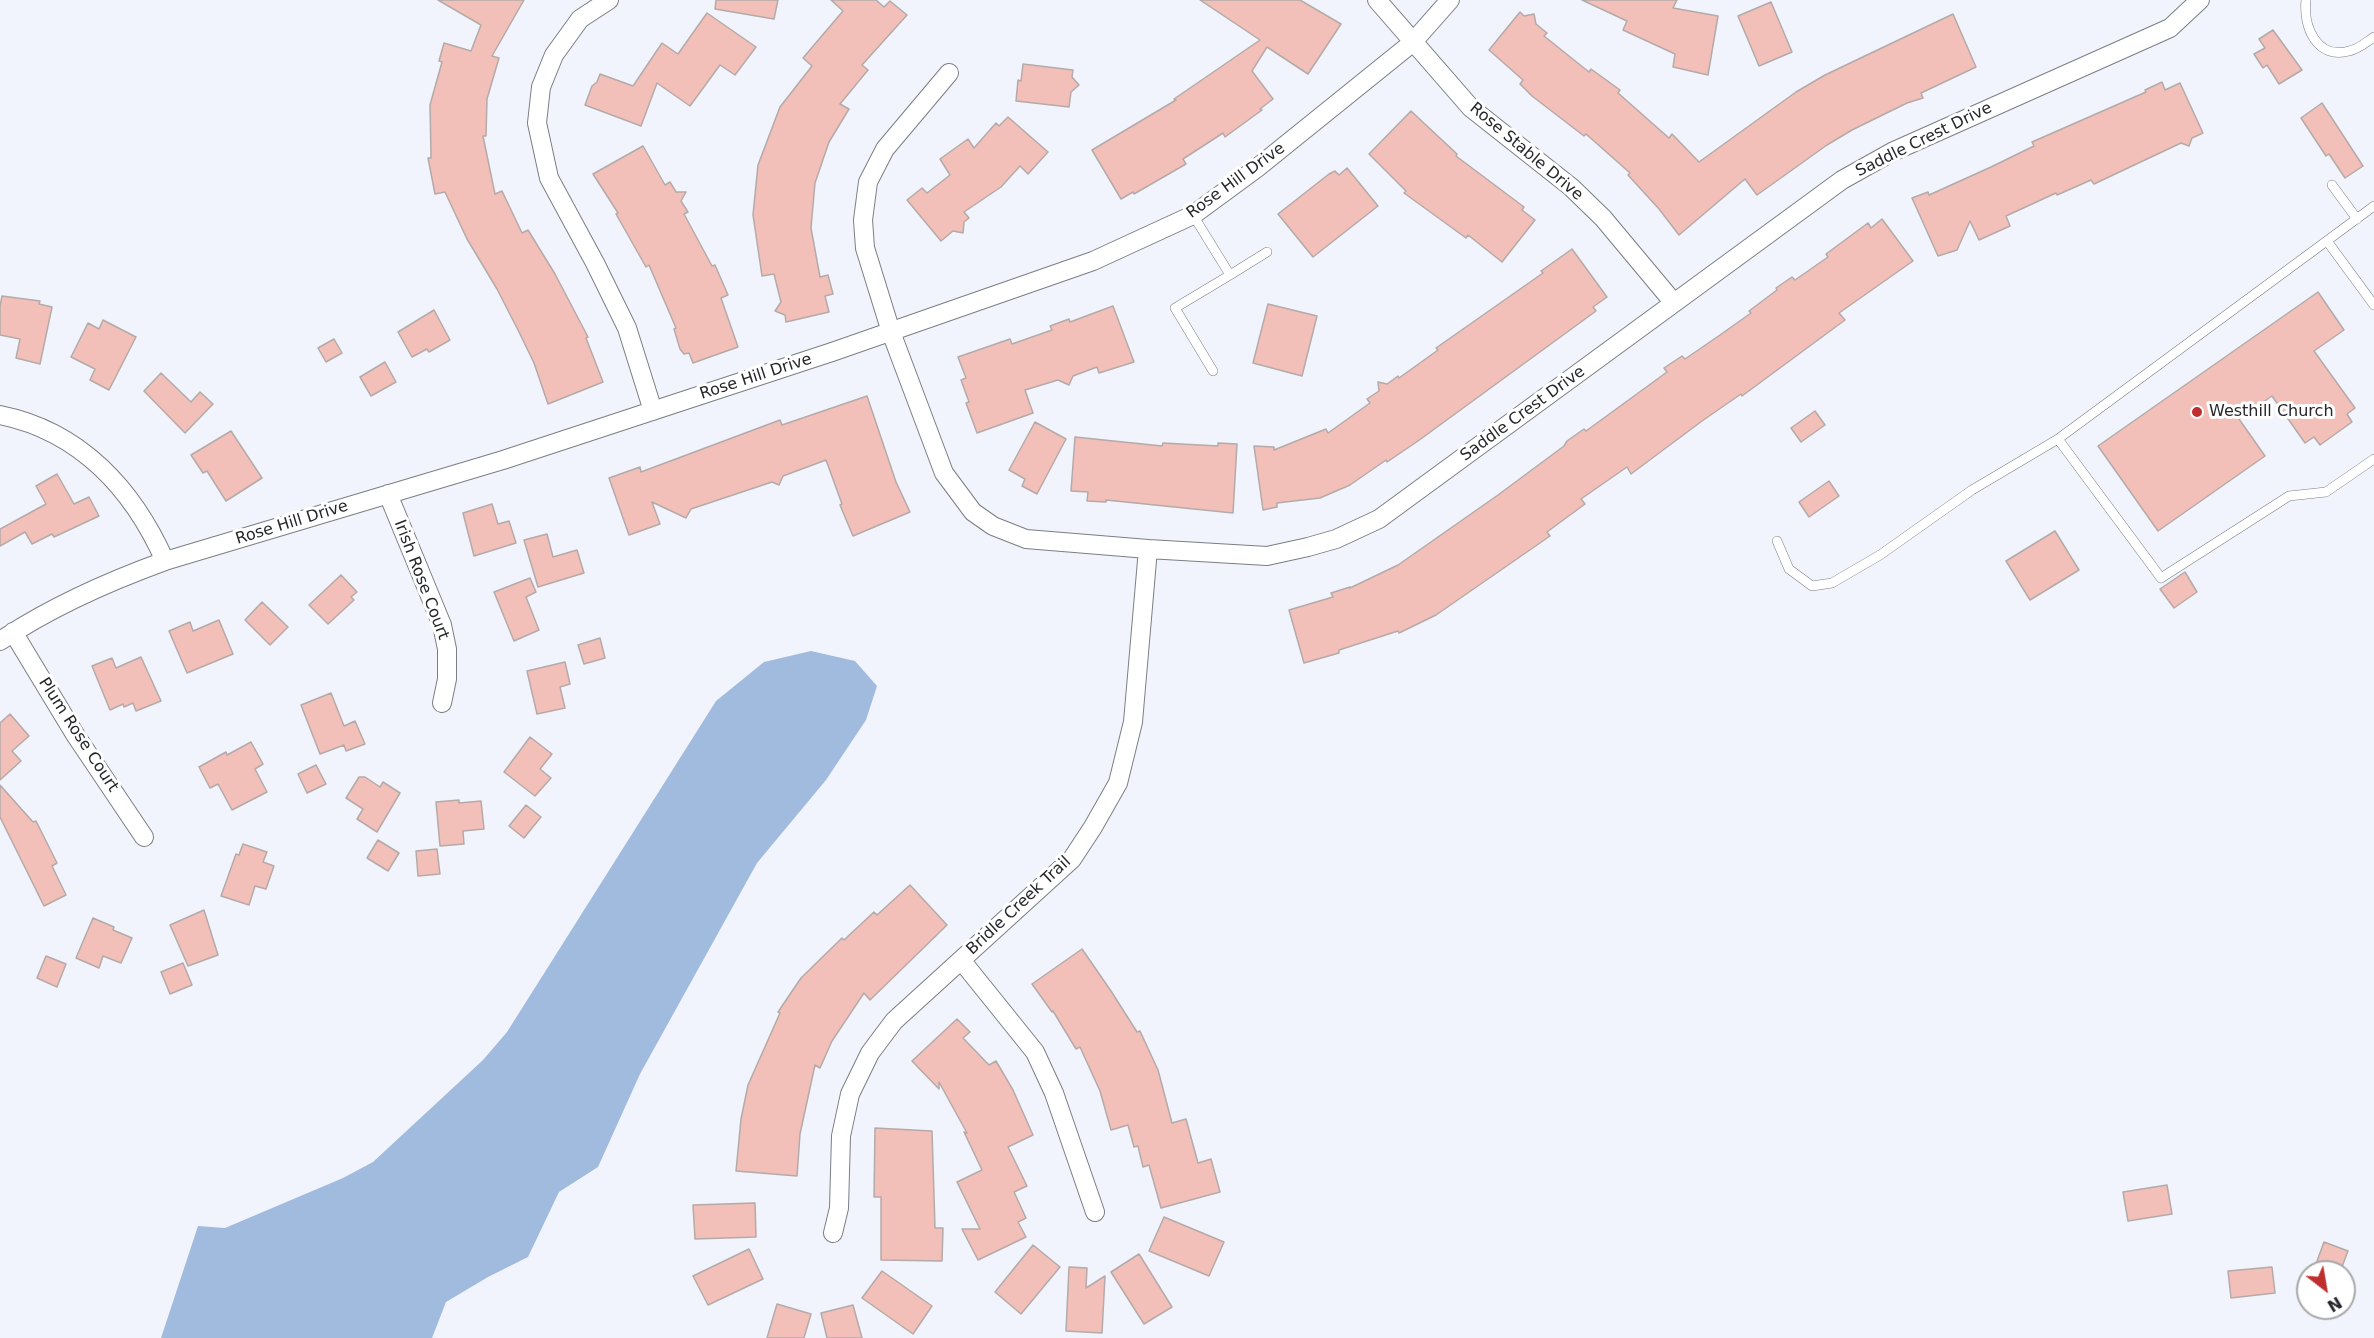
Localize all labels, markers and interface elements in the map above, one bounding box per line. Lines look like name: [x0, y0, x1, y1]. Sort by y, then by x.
street label: Rose Stable Drive: [1465, 99, 1587, 205]
street label: Saddle Crest Drive: [1853, 99, 1995, 181]
street label: Rose Hill Drive: [1183, 139, 1289, 223]
street label: Rose Hill Drive: [698, 350, 814, 404]
street label: Saddle Crest Drive: [1457, 362, 1589, 466]
place label: Westhill Church: [2209, 402, 2334, 422]
marker: Westhill Church: [2190, 405, 2204, 419]
street label: Rose Hill Drive: [233, 497, 351, 549]
street label: Irish Rose Court: [389, 517, 453, 643]
street label: Plum Rose Court: [34, 674, 122, 796]
street label: Bridle Creek Trail: [963, 853, 1075, 959]
north arrow: [2296, 1260, 2356, 1320]
text: N: [2324, 1293, 2345, 1316]

